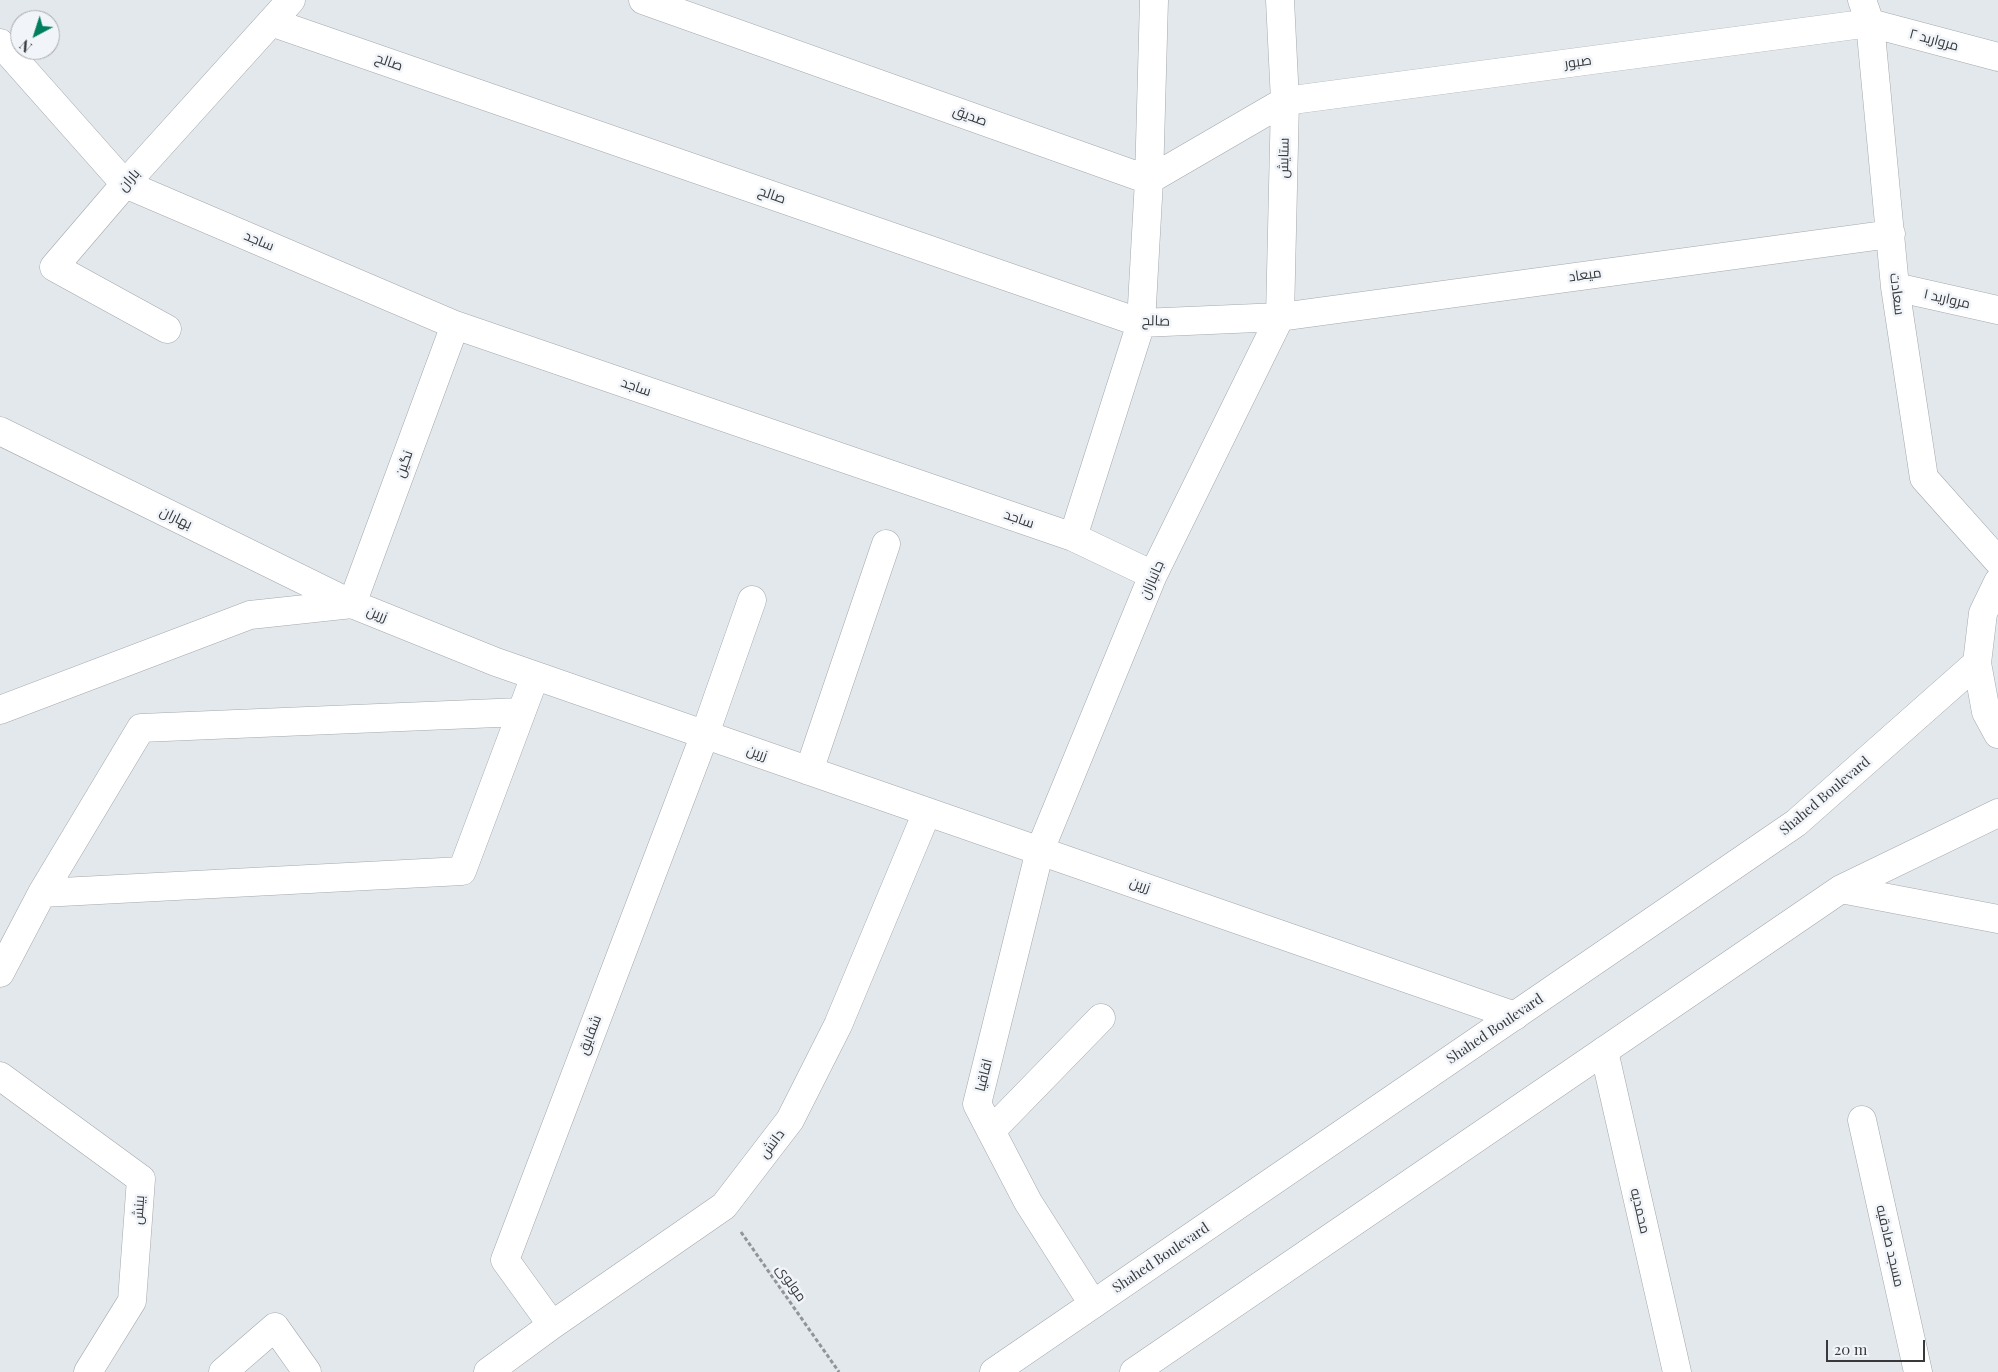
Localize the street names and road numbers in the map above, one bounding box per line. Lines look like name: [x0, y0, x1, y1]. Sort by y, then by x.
street label: مروارید ۲: [1908, 25, 1960, 55]
street label: صالح: [373, 49, 405, 75]
street label: صبور: [1563, 52, 1593, 72]
street label: صدیق: [951, 102, 989, 130]
street label: ستایش: [1275, 137, 1293, 179]
street label: باران: [115, 165, 143, 195]
street label: صالح: [756, 182, 788, 208]
street label: ساجد: [241, 227, 277, 255]
street label: میعاد: [1568, 264, 1602, 286]
street label: سعادت: [1886, 272, 1908, 316]
street label: مروارید ۱: [1922, 285, 1972, 313]
street label: صالح: [1142, 312, 1170, 330]
street label: ساجد: [619, 374, 653, 400]
street label: نگین: [391, 448, 417, 480]
street label: بهاران: [157, 503, 195, 533]
street label: ساجد: [1002, 506, 1036, 532]
street label: جانبازان: [1136, 558, 1168, 602]
street label: زرین: [364, 602, 390, 626]
street label: زرین: [744, 742, 770, 764]
street label: Shahed Boulevard: [1776, 753, 1874, 839]
street label: زرین: [1127, 874, 1153, 896]
street label: Shahed Boulevard: [1443, 990, 1547, 1068]
street label: شقایق: [575, 1013, 605, 1057]
street label: اقاقیا: [972, 1057, 996, 1093]
street label: دانش: [756, 1126, 788, 1162]
street label: محمدیه: [1627, 1187, 1653, 1235]
street label: بینش: [130, 1195, 148, 1225]
street label: مسجد صادقیه: [1872, 1203, 1908, 1289]
street label: Shahed Boulevard: [1109, 1219, 1213, 1297]
street label: مولوی: [772, 1261, 810, 1305]

